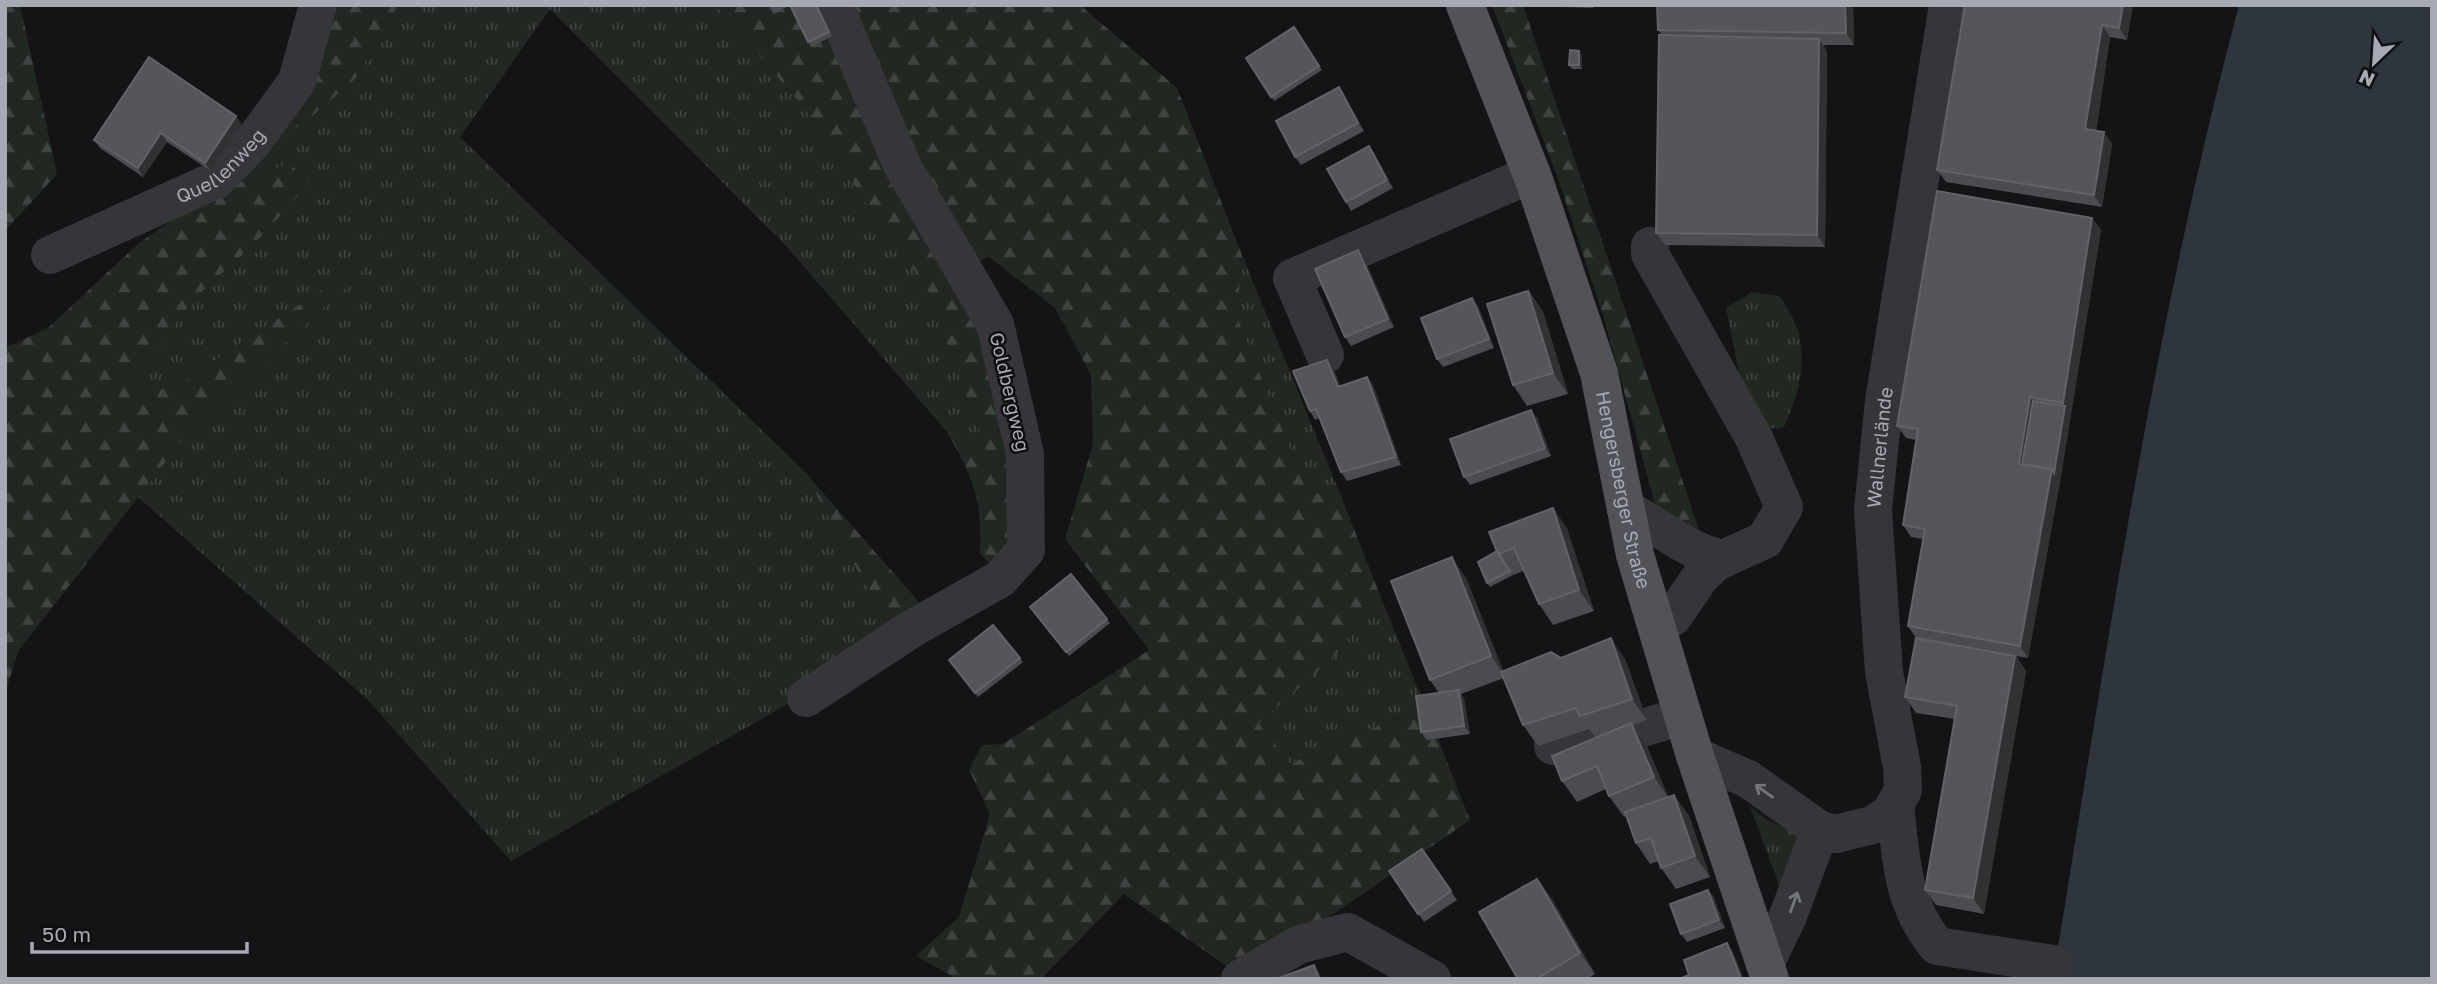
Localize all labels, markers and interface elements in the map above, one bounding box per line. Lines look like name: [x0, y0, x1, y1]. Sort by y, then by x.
north arrow: [2339, 28, 2409, 98]
text: N: [2355, 65, 2378, 92]
street label: Quellenweg: [172, 124, 270, 208]
street label: Goldbergweg: [986, 330, 1035, 454]
street label: Wallnerlände: [1861, 385, 1897, 509]
street label: Hengersberger Straße: [1592, 389, 1656, 591]
one-way arrow: [1755, 784, 1774, 798]
one-way arrow: [1788, 891, 1801, 913]
scale bar: [32, 911, 247, 955]
text: 50 m: [42, 921, 91, 947]

